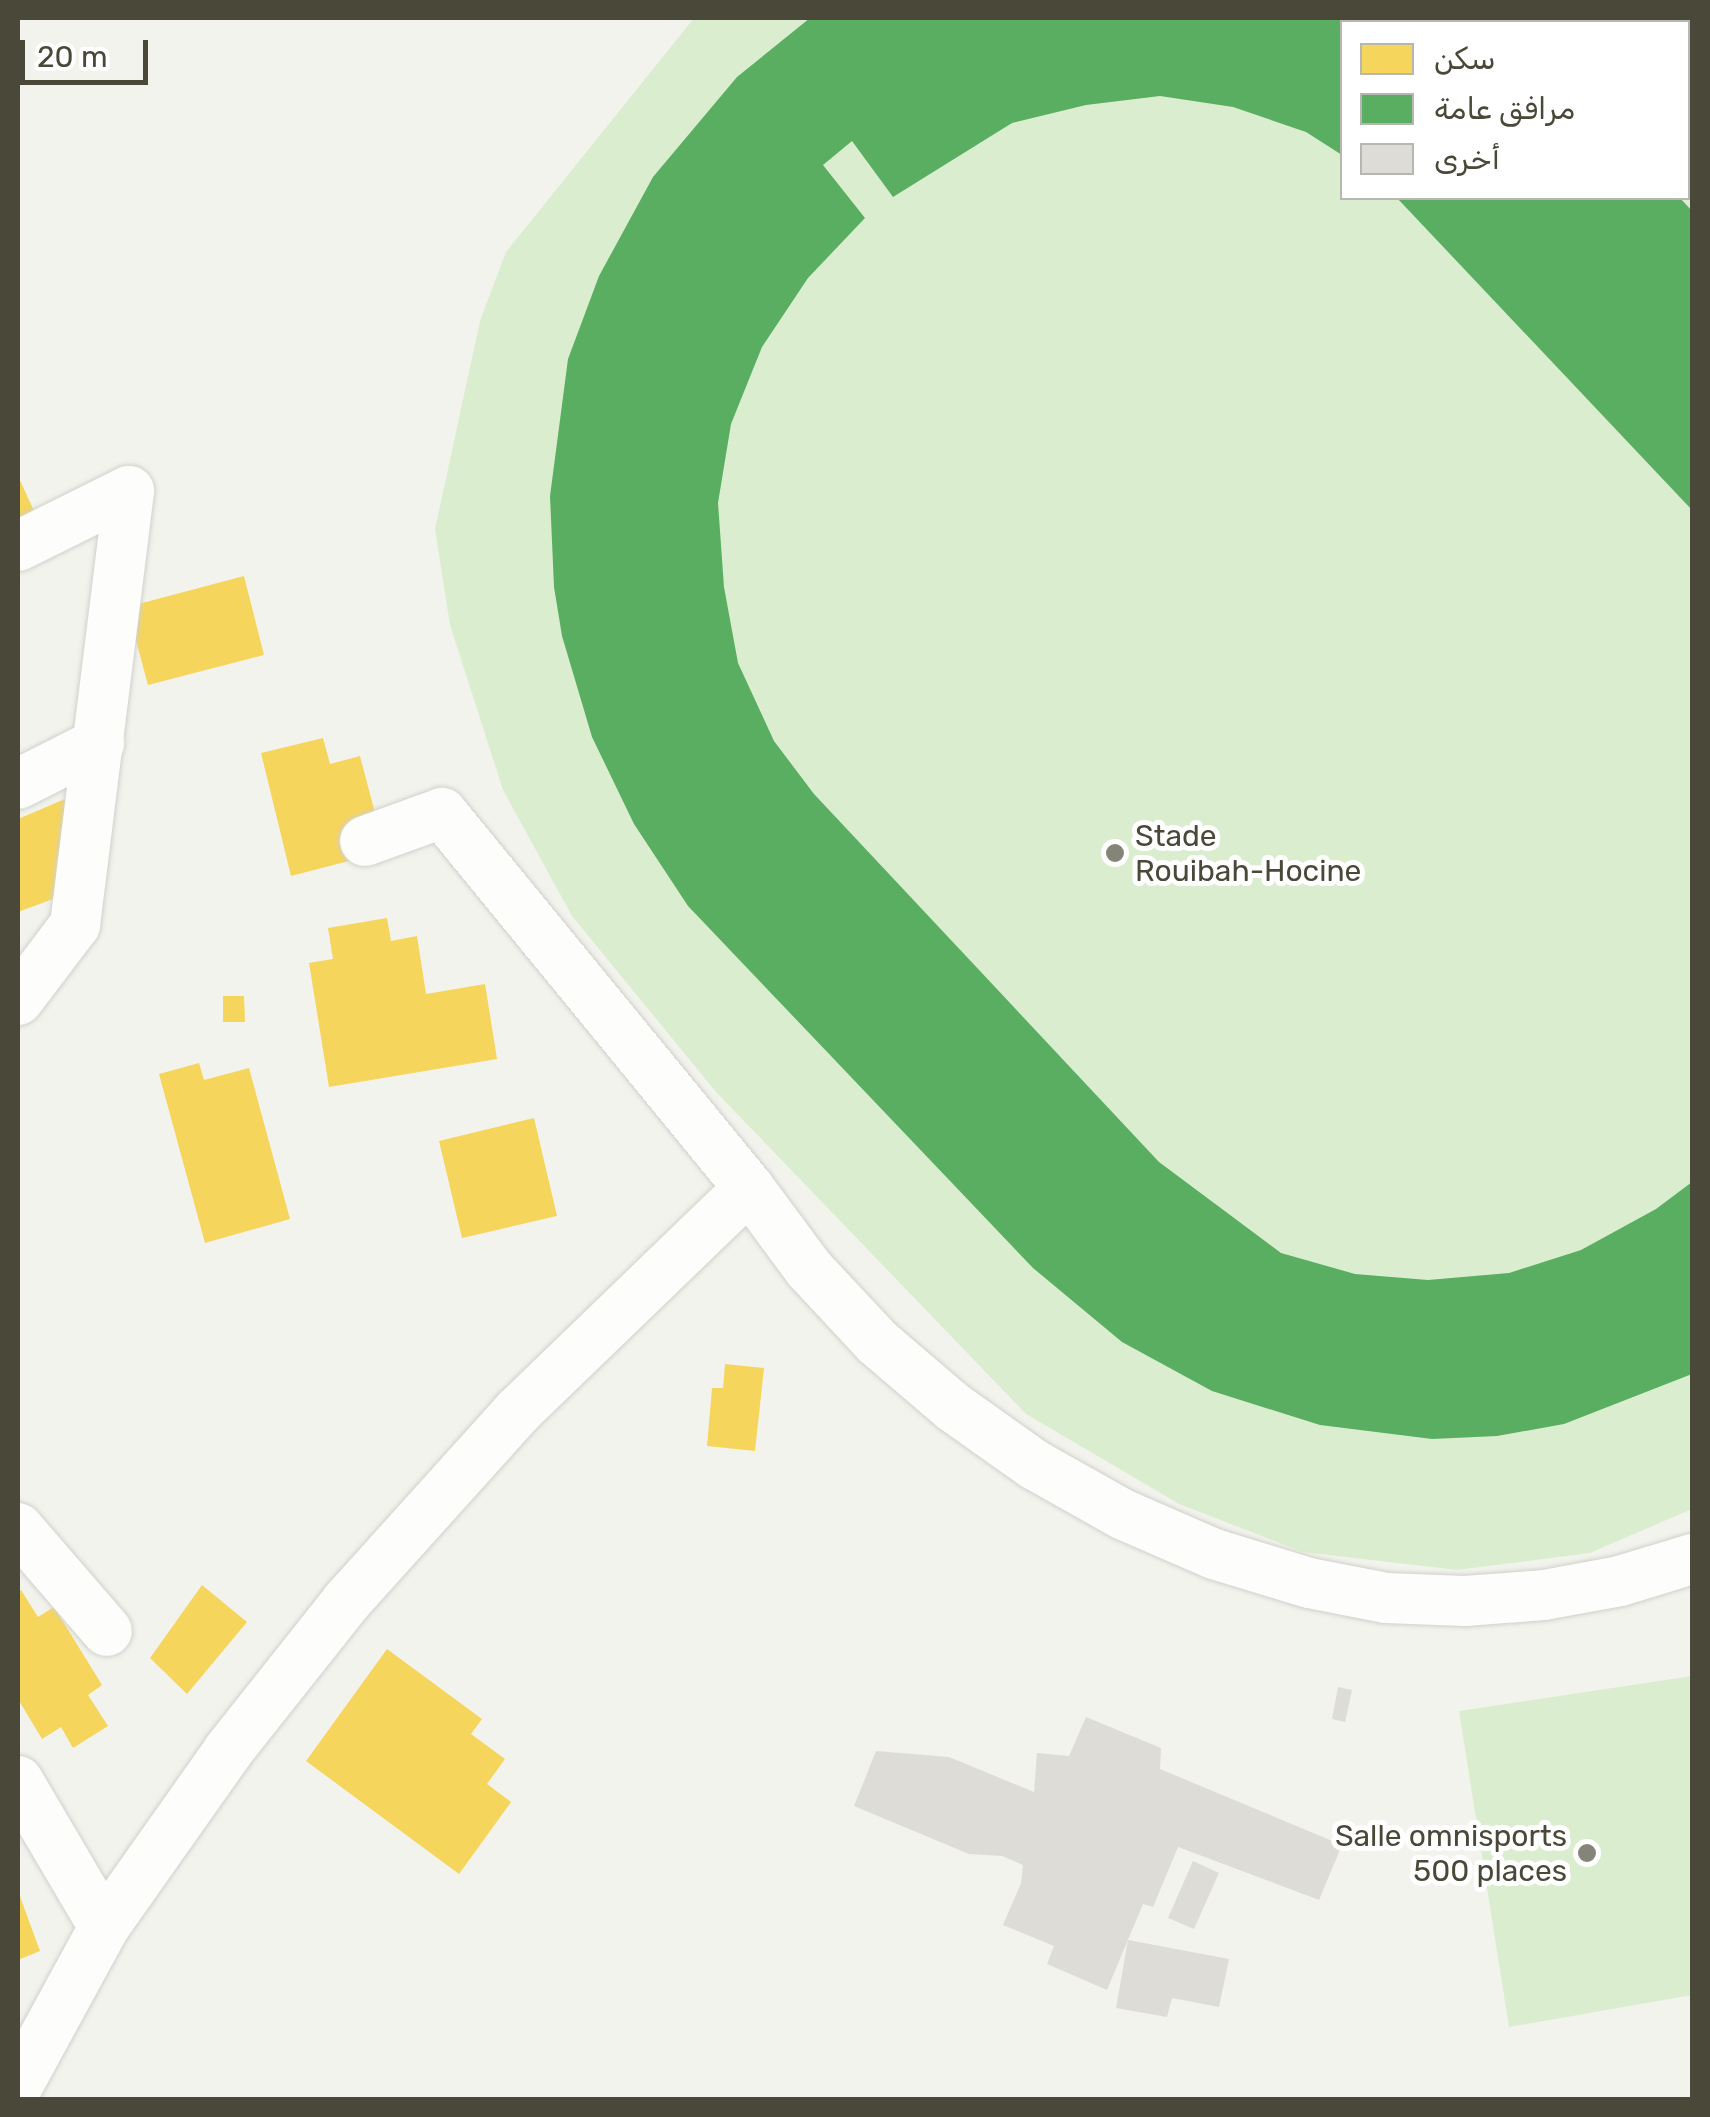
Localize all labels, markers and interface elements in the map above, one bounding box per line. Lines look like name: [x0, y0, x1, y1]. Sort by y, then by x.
scale bar: [25, 20, 152, 82]
legend: [1340, 20, 1690, 200]
text: 20 m: [37, 39, 108, 75]
text: سكن: [1434, 41, 1496, 77]
text: مرافق عامة: [1434, 91, 1575, 127]
text: أخرى: [1434, 141, 1500, 177]
place label: Stade Rouibah-Hocine: [1135, 818, 1361, 888]
marker: Stade Rouibah-Hocine: [1104, 842, 1126, 864]
place label: Salle omnisports 500 places: [1335, 1818, 1567, 1888]
marker: Salle omnisports 500 places: [1576, 1842, 1598, 1864]

